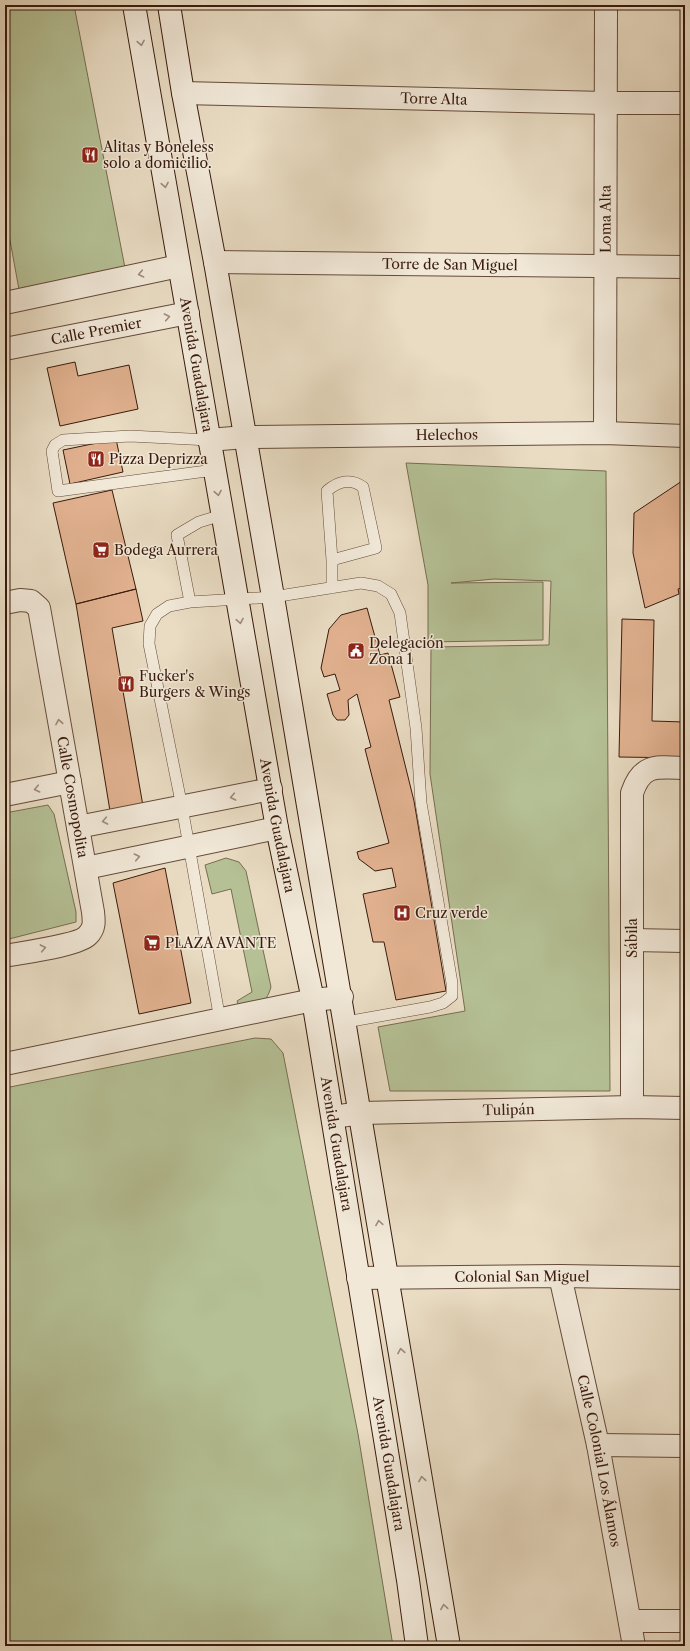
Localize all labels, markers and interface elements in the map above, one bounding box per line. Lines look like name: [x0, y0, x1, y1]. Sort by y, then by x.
one-way arrow: [136, 40, 144, 47]
street label: Torre Alta: [400, 89, 468, 109]
place label: Alitas y Boneless solo a domicilio.: [102, 138, 214, 172]
restaurant icon: Alitas y Boneless solo a domicilio.: [80, 145, 100, 165]
one-way arrow: [161, 182, 169, 188]
street label: Loma Alta: [596, 184, 615, 253]
street label: Torre de San Miguel: [382, 255, 518, 274]
one-way arrow: [138, 269, 144, 278]
street label: Avenida Guadalajara: [176, 295, 217, 434]
street label: Calle Premier: [49, 313, 143, 349]
one-way arrow: [164, 314, 170, 322]
street label: Helechos: [416, 425, 478, 444]
restaurant icon: Pizza Deprizza: [86, 449, 106, 469]
place label: Pizza Deprizza: [109, 450, 208, 468]
one-way arrow: [214, 490, 222, 496]
supermarket icon: Bodega Aurrera: [91, 540, 111, 560]
place label: Bodega Aurrera: [114, 541, 219, 559]
one-way arrow: [235, 618, 244, 624]
place label: Delegación Zona 1: [369, 634, 444, 668]
public building icon: Delegación Zona 1: [346, 641, 366, 661]
place label: Fucker's Burgers & Wings: [139, 667, 250, 701]
restaurant icon: Fucker's Burgers & Wings: [116, 674, 136, 694]
one-way arrow: [55, 719, 64, 725]
street label: Calle Cosmopolita: [53, 735, 92, 860]
street label: Avenida Guadalajara: [256, 756, 299, 895]
one-way arrow: [34, 784, 41, 792]
one-way arrow: [229, 792, 236, 800]
one-way arrow: [102, 817, 108, 825]
one-way arrow: [134, 854, 141, 862]
hospital icon: Cruz verde: [392, 903, 412, 923]
place label: Cruz verde: [415, 904, 488, 922]
street label: Sábila: [623, 917, 641, 958]
supermarket icon: PLAZA AVANTE: [142, 933, 162, 953]
place label: PLAZA AVANTE: [165, 934, 277, 952]
one-way arrow: [40, 945, 46, 953]
street label: Avenida Guadalajara: [317, 1074, 357, 1213]
street label: Tulipán: [483, 1100, 535, 1119]
one-way arrow: [376, 1220, 384, 1226]
street label: Colonial San Miguel: [454, 1267, 590, 1286]
one-way arrow: [397, 1348, 406, 1354]
street label: Calle Colonial Los Álamos: [573, 1373, 625, 1548]
street label: Avenida Guadalajara: [369, 1394, 409, 1533]
one-way arrow: [419, 1476, 427, 1482]
one-way arrow: [440, 1604, 448, 1611]

